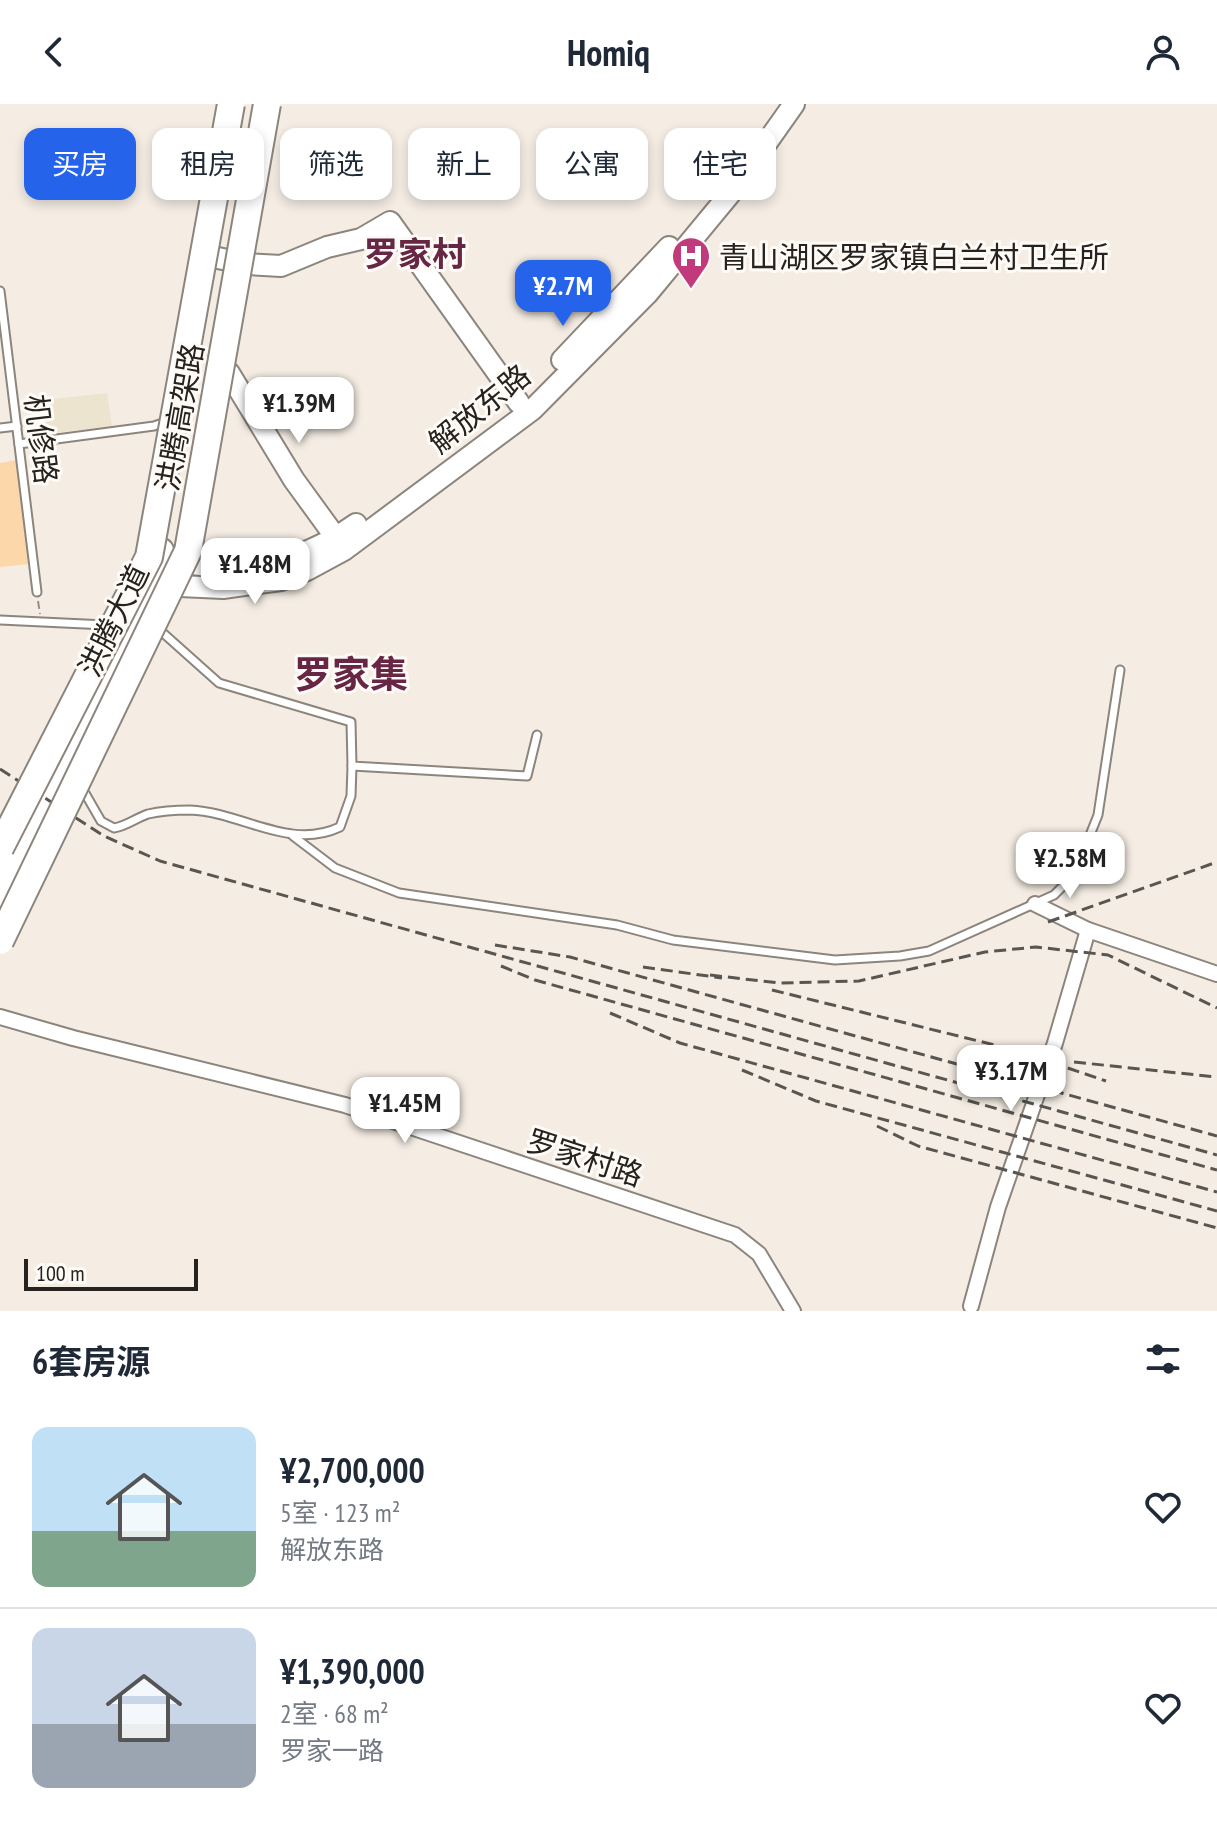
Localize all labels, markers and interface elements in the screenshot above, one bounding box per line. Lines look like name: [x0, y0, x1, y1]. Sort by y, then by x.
text: Homiq: [567, 29, 650, 76]
icon: back: [32, 30, 76, 74]
icon: person: [1141, 30, 1185, 74]
chip: 买房: [24, 128, 136, 200]
chip: 租房: [152, 128, 264, 200]
chip: 筛选: [280, 128, 392, 200]
chip: 新上: [408, 128, 520, 200]
chip: 公寓: [536, 128, 648, 200]
chip: 住宅: [664, 128, 776, 200]
district label: 罗家村: [364, 231, 466, 275]
hospital icon: 青山湖区罗家镇白兰村卫生所: [670, 235, 712, 290]
place label: 青山湖区罗家镇白兰村卫生所: [719, 237, 1109, 276]
pin: ¥2.7M: [507, 260, 619, 328]
text: ¥2.7M: [533, 269, 593, 302]
street label: 洪腾高架路: [147, 340, 211, 494]
street label: 解放东路: [420, 355, 538, 461]
pin: ¥1.39M: [234, 377, 364, 445]
text: ¥1.39M: [263, 386, 335, 419]
street label: 机修路: [17, 392, 67, 486]
pin: ¥1.48M: [190, 538, 320, 606]
text: ¥1.48M: [219, 547, 291, 580]
street label: 洪腾大道: [69, 558, 157, 682]
district label: 罗家集: [294, 649, 408, 698]
pin: ¥2.58M: [1005, 832, 1135, 900]
text: ¥2.58M: [1034, 841, 1106, 874]
pin: ¥3.17M: [946, 1045, 1076, 1113]
text: ¥3.17M: [975, 1054, 1047, 1087]
pin: ¥1.45M: [340, 1077, 470, 1145]
text: ¥1.45M: [369, 1086, 441, 1119]
street label: 罗家村路: [522, 1120, 648, 1194]
scale bar: [24, 1255, 198, 1291]
text: 100 m: [36, 1259, 85, 1287]
icon: filters: [1141, 1337, 1185, 1381]
text: 6套房源: [32, 1339, 150, 1383]
text: ¥2,700,000: [280, 1448, 425, 1492]
icon: home: [96, 1459, 192, 1555]
icon: heart: [1141, 1485, 1185, 1529]
text: 5室 · 123 m²: [280, 1496, 400, 1529]
text: 解放东路: [280, 1533, 384, 1566]
text: ¥1,390,000: [280, 1649, 425, 1693]
icon: home: [96, 1660, 192, 1756]
icon: heart: [1141, 1686, 1185, 1730]
text: 2室 · 68 m²: [280, 1697, 389, 1730]
text: 罗家一路: [280, 1734, 384, 1767]

